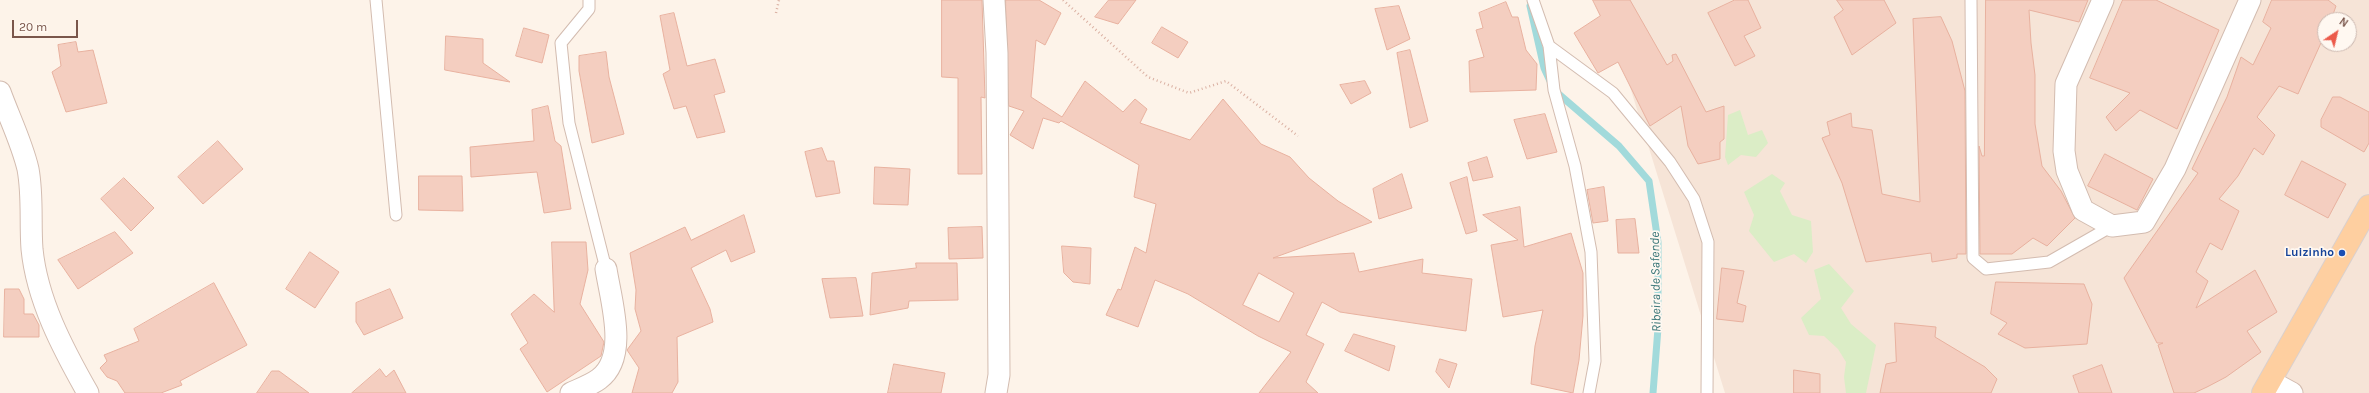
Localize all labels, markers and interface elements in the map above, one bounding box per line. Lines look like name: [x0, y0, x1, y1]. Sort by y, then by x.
scale bar: [14, 12, 80, 38]
north arrow: [2317, 12, 2357, 52]
text: N: [2337, 15, 2351, 30]
text: 20 m: [19, 20, 47, 34]
water label: Ribeira de Safende: [1647, 232, 1665, 332]
place label: Luizinho: [2285, 246, 2334, 260]
marker: Luizinho: [2337, 248, 2347, 258]

